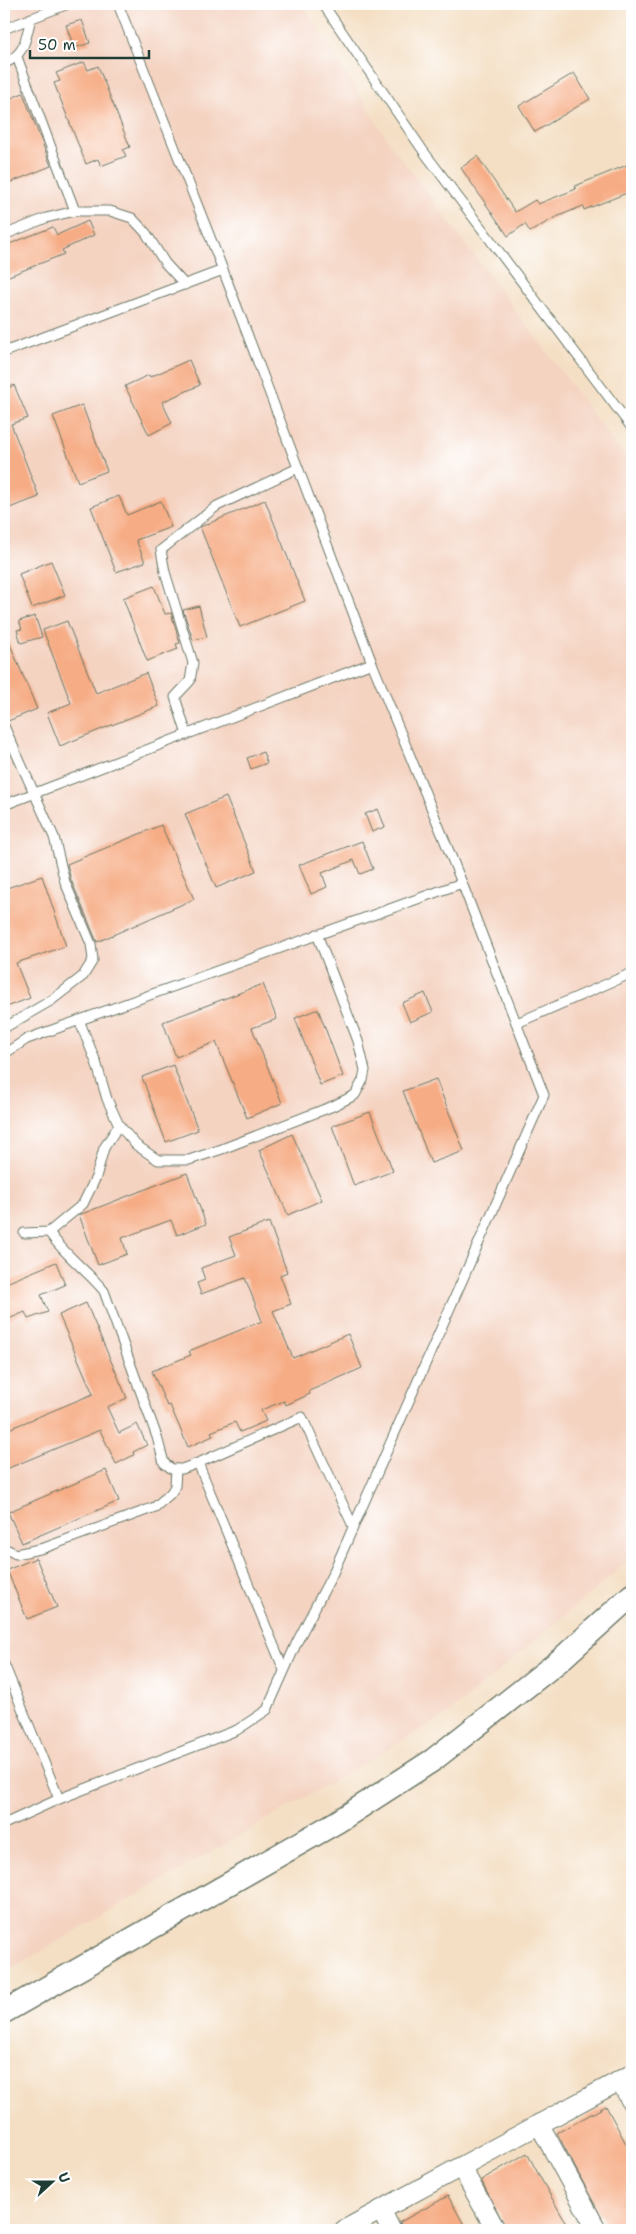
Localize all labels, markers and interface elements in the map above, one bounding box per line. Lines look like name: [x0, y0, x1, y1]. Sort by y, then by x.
scale bar: [30, 28, 149, 60]
text: 50 m: [38, 35, 76, 55]
north arrow: [28, 2156, 78, 2206]
text: U: [54, 2170, 74, 2185]

